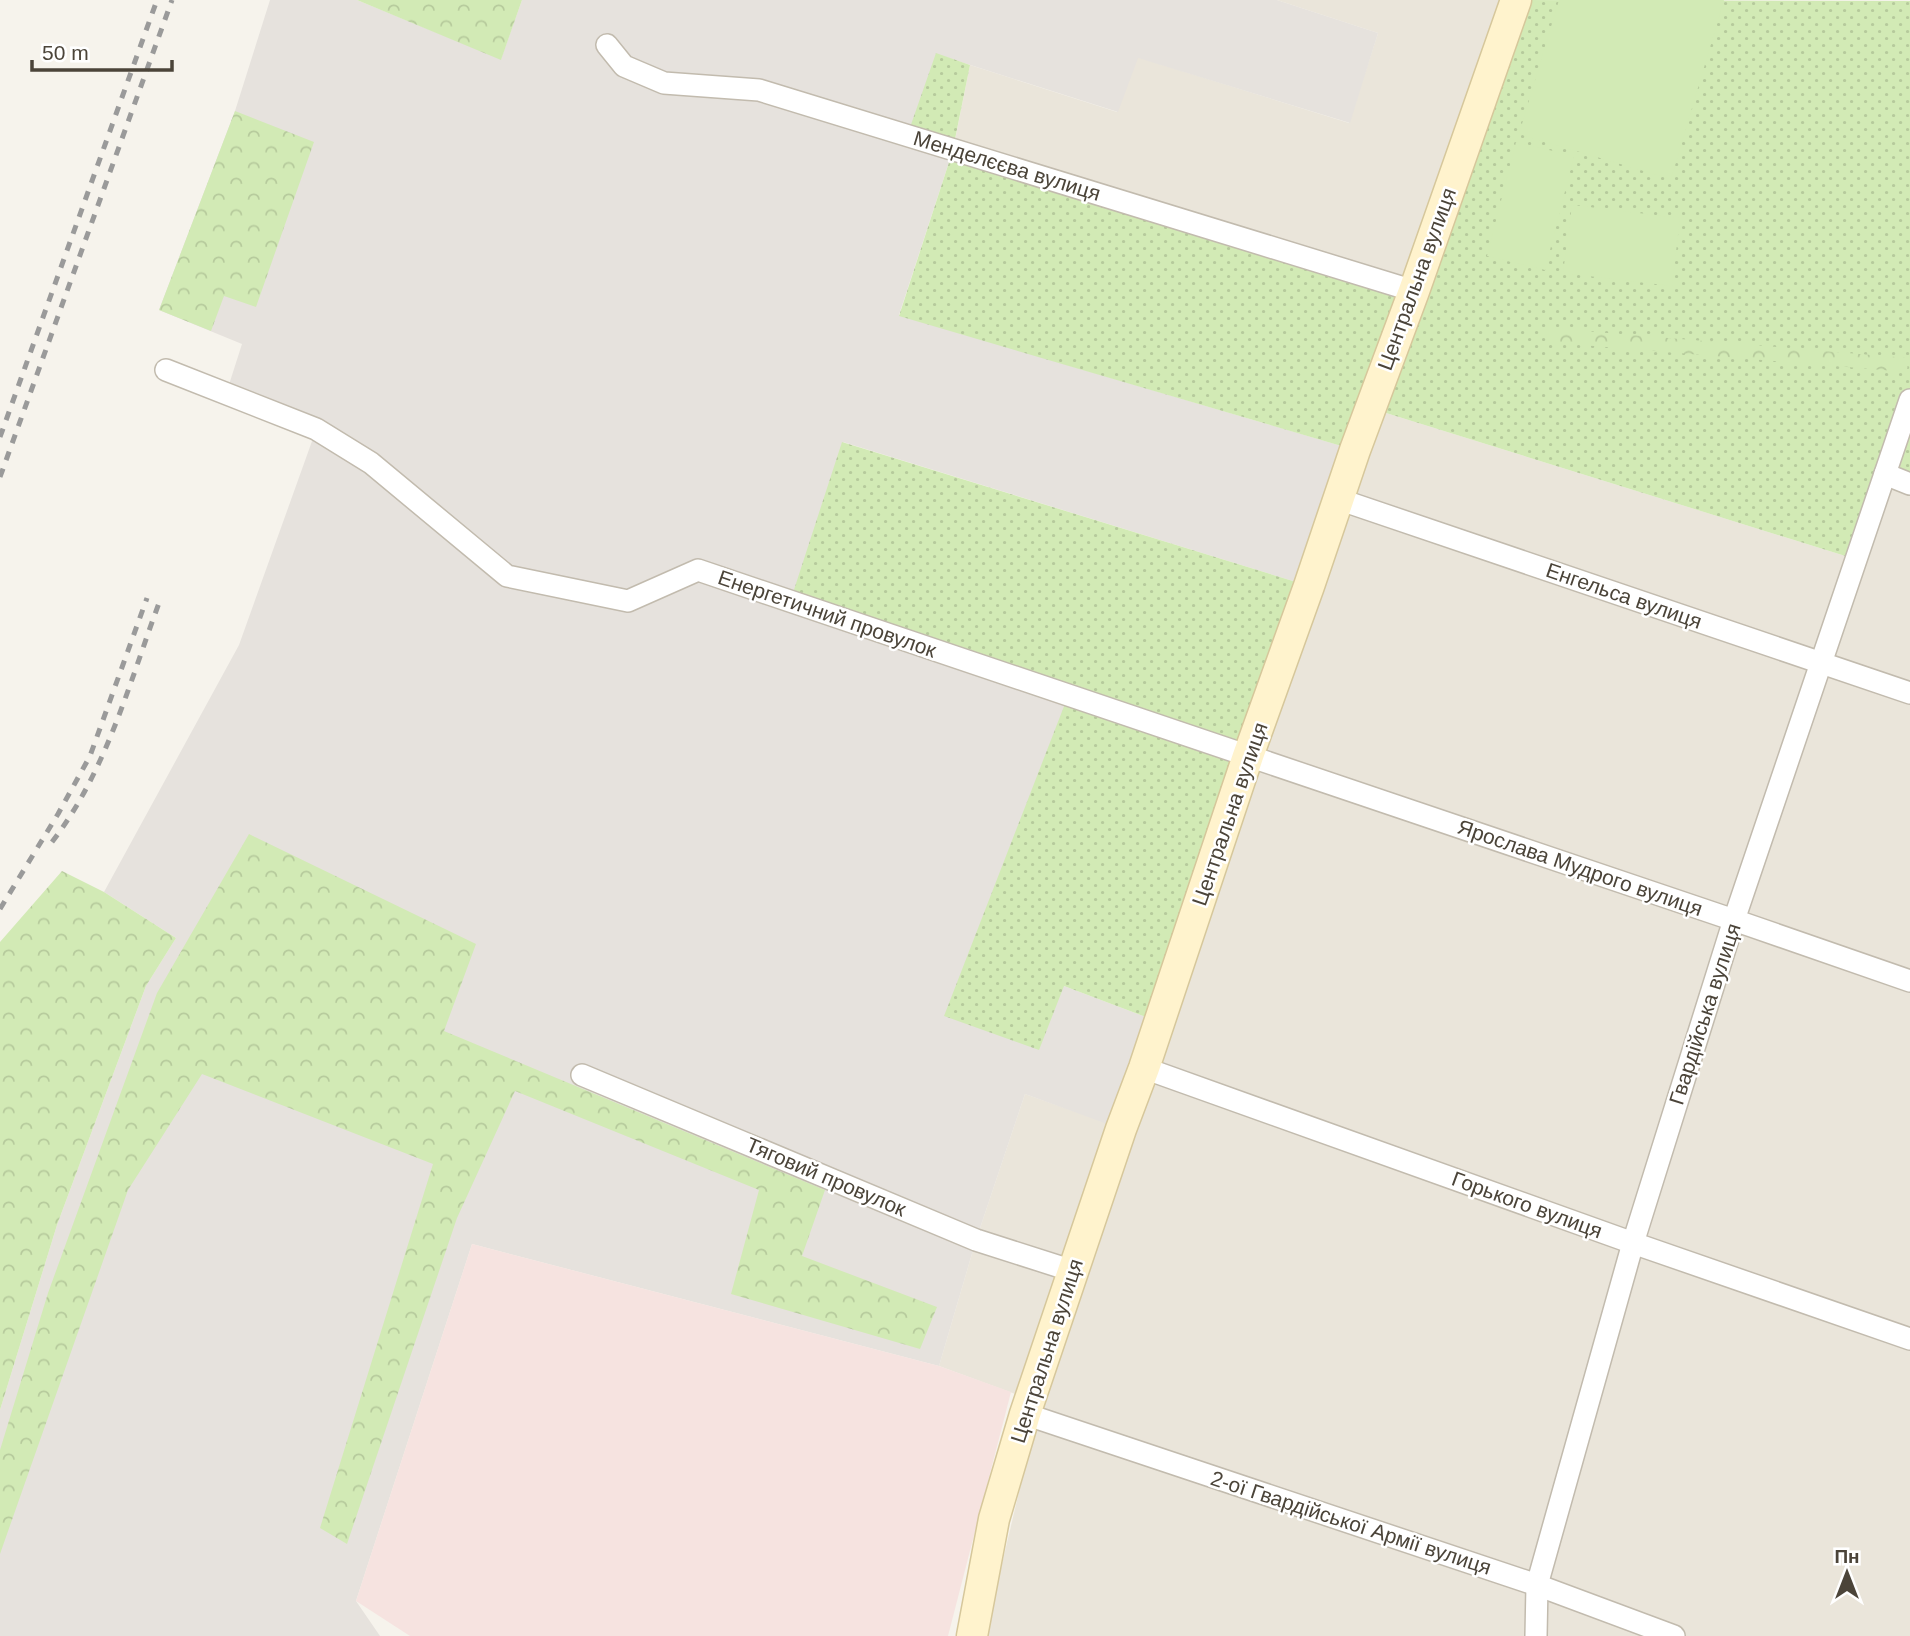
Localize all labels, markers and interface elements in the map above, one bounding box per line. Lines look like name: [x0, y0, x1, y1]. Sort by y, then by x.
scale bar: [32, 28, 172, 72]
text: 50 m: [42, 41, 89, 64]
street label: Менделєєва вулиця: [911, 126, 1104, 205]
street label: Центральна вулиця: [1373, 185, 1460, 373]
street label: Енгельса вулиця: [1543, 558, 1705, 633]
street label: Енергетичний провулок: [715, 565, 940, 662]
street label: Центральна вулиця: [1187, 719, 1272, 908]
street label: Ярослава Мудрого вулиця: [1455, 815, 1706, 920]
street label: Гвардійська вулиця: [1664, 920, 1745, 1107]
street label: Тяговий провулок: [743, 1133, 910, 1221]
street label: Горького вулиця: [1449, 1167, 1605, 1242]
street label: Центральна вулиця: [1006, 1256, 1087, 1446]
street label: 2-ої Гвардійської Армії вулиця: [1208, 1466, 1494, 1579]
north arrow: [1812, 1538, 1882, 1608]
text: Пн: [1834, 1546, 1860, 1567]

